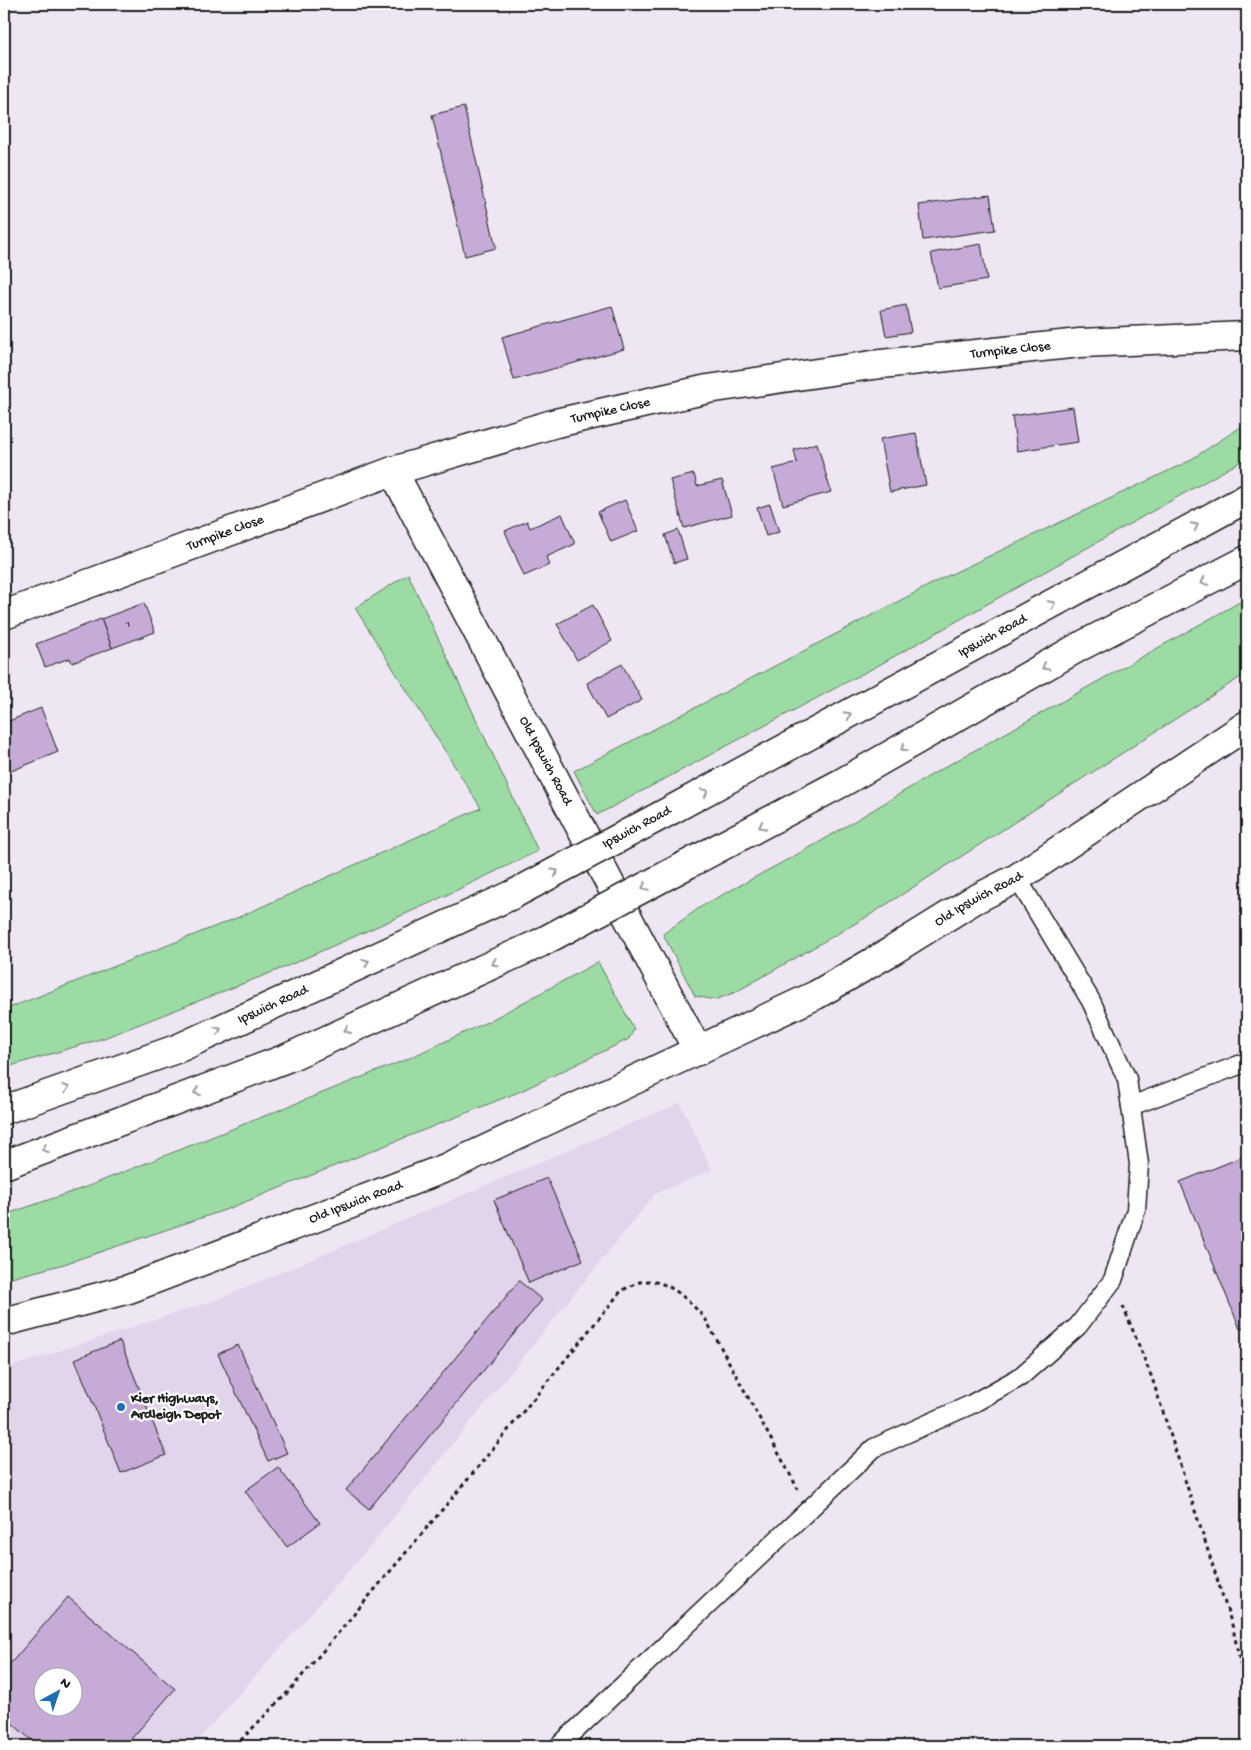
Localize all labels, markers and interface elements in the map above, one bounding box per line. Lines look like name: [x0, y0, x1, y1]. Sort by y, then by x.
street label: Turnpike Close: [968, 338, 1052, 363]
street label: Turnpike Close: [568, 394, 652, 428]
street label: Turnpike Close: [184, 511, 267, 555]
one-way arrow: [1189, 523, 1198, 533]
one-way arrow: [1200, 576, 1209, 586]
one-way arrow: [1047, 600, 1056, 610]
street label: Ipswich Road: [955, 610, 1031, 661]
house number: 1: [125, 619, 130, 631]
one-way arrow: [1041, 660, 1050, 670]
one-way arrow: [842, 711, 851, 721]
street label: Old Ipswich Road: [514, 714, 576, 810]
one-way arrow: [900, 741, 909, 751]
one-way arrow: [699, 788, 708, 798]
street label: Ipswich Road: [600, 802, 676, 853]
one-way arrow: [758, 819, 767, 829]
street label: Old Ipswich Road: [931, 867, 1028, 931]
one-way arrow: [549, 869, 558, 879]
one-way arrow: [641, 881, 650, 891]
one-way arrow: [491, 957, 500, 968]
one-way arrow: [361, 958, 370, 969]
street label: Ipswich Road: [235, 981, 312, 1028]
one-way arrow: [343, 1024, 352, 1035]
one-way arrow: [213, 1026, 222, 1037]
one-way arrow: [62, 1084, 70, 1094]
one-way arrow: [193, 1086, 202, 1096]
one-way arrow: [41, 1143, 50, 1153]
street label: Old Ipswich Road: [307, 1176, 406, 1228]
place label: Kier Highways, Ardleigh Depot: [130, 1391, 222, 1424]
marker: Kier Highways, Ardleigh Depot: [115, 1401, 127, 1413]
north arrow: [32, 1668, 82, 1718]
text: N: [56, 1675, 74, 1693]

